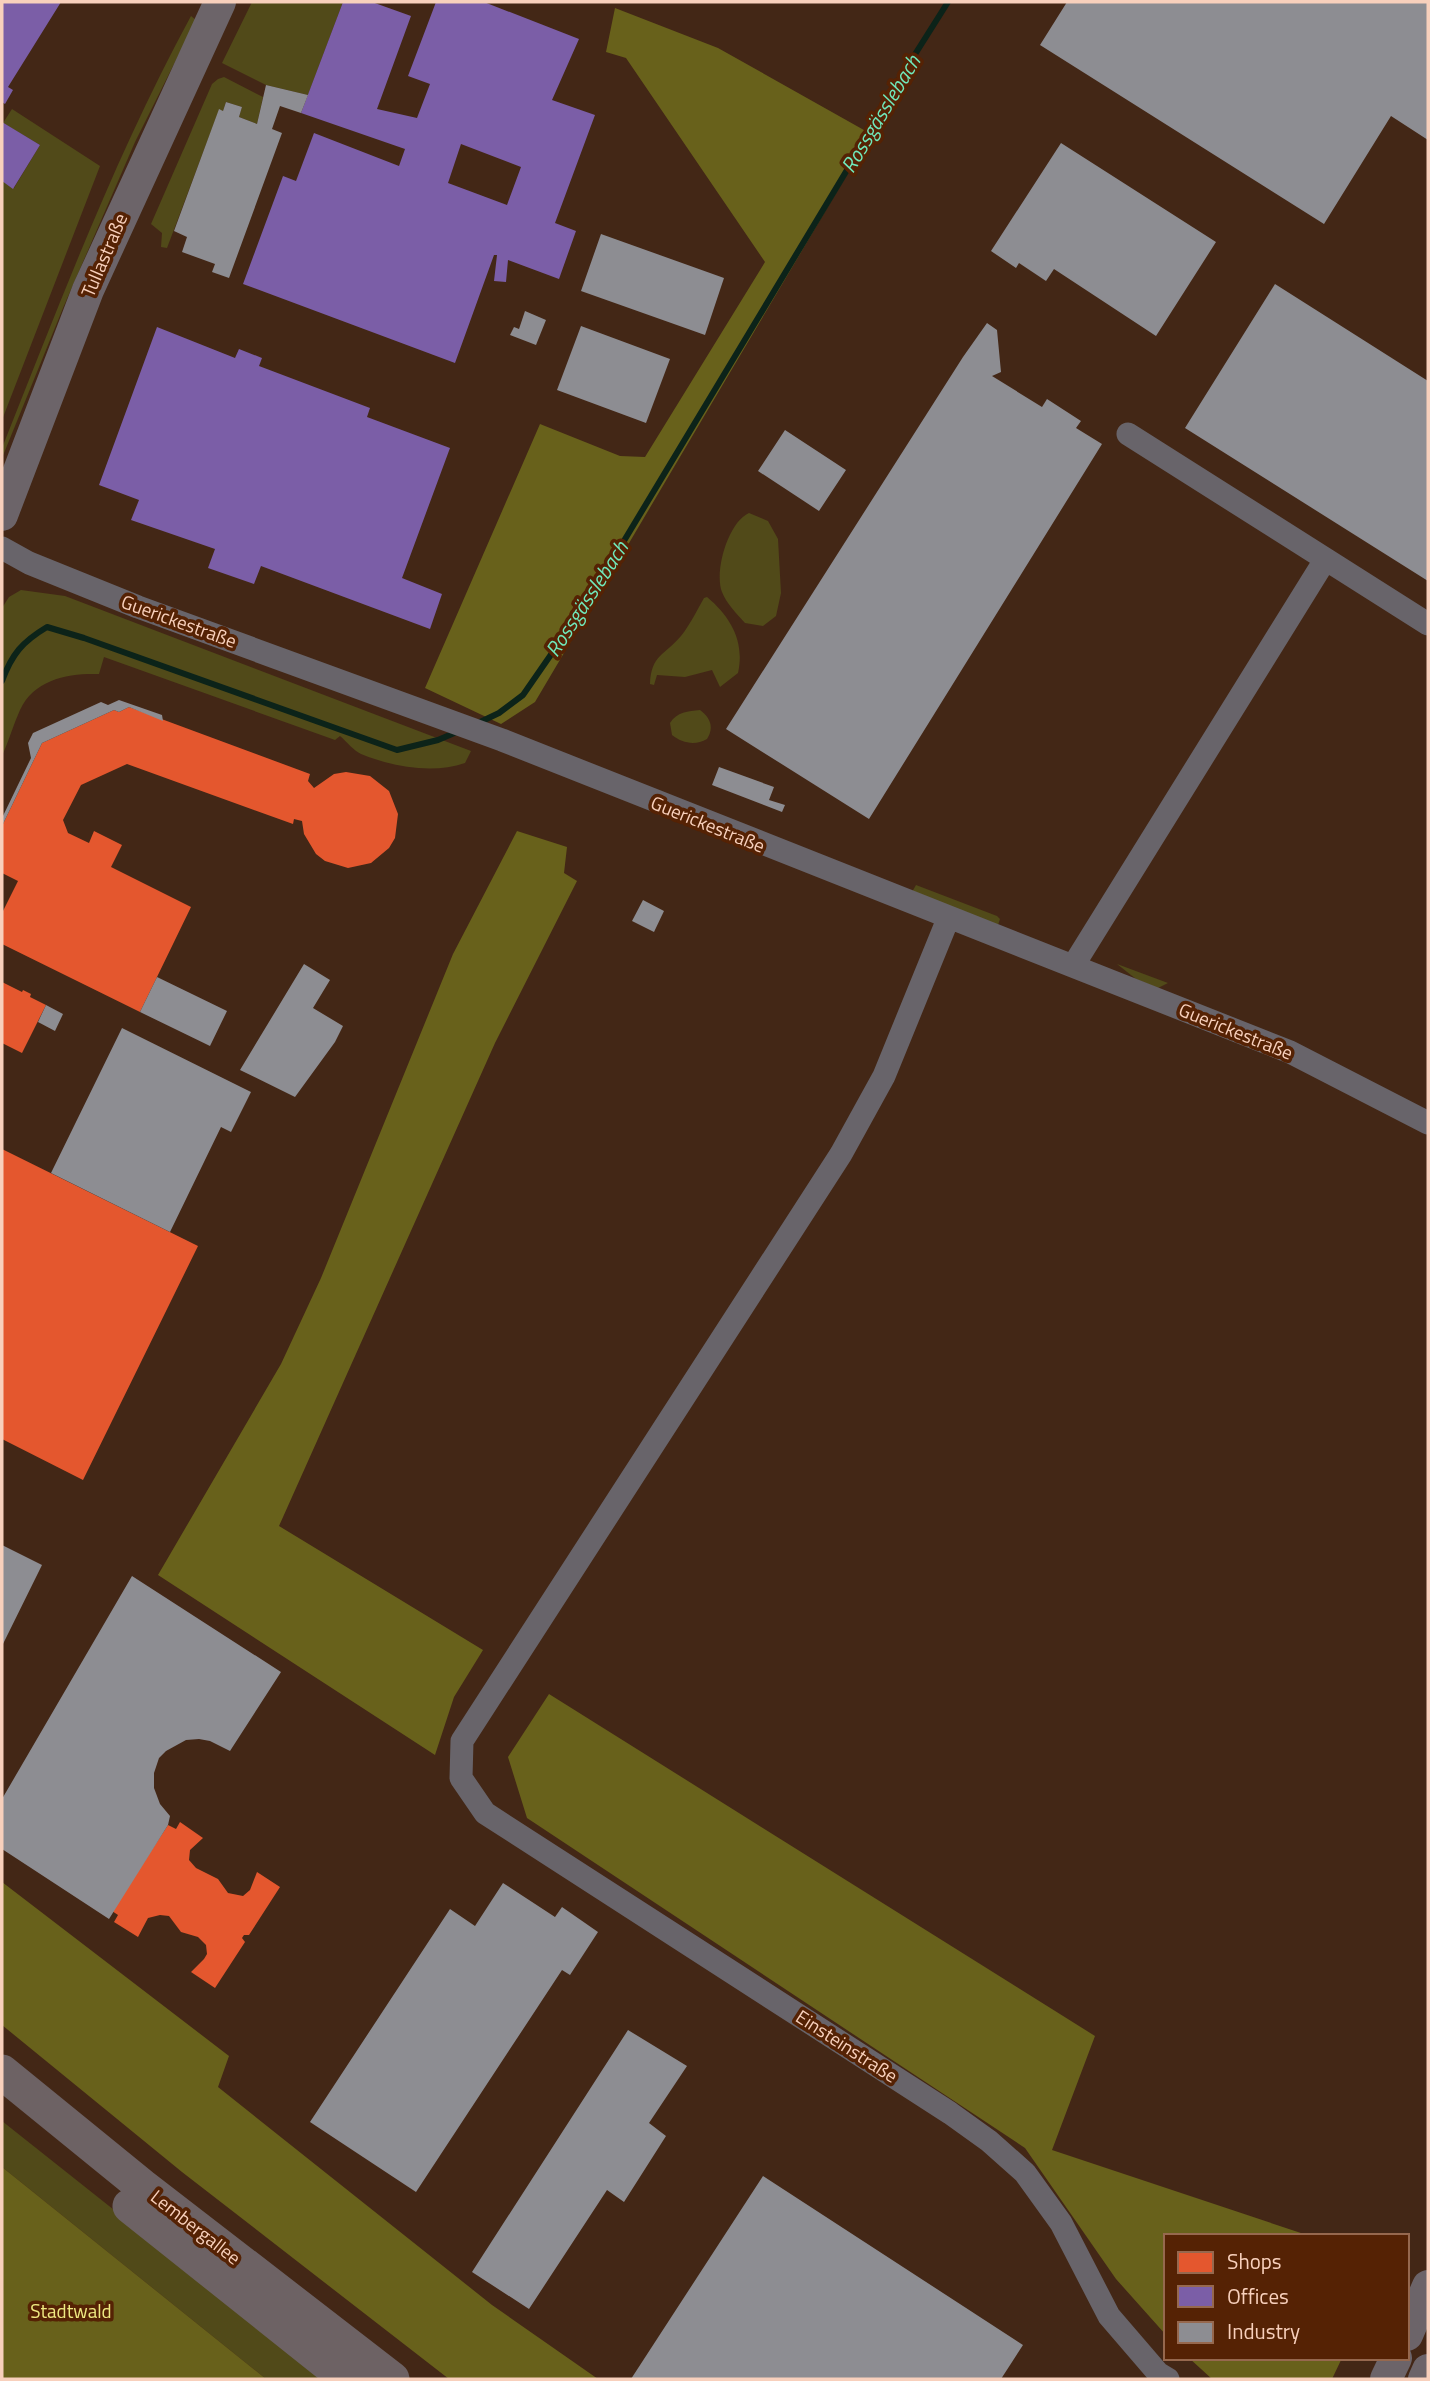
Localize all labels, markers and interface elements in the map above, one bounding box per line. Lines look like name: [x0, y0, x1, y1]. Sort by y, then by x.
water label: Rossgässlebach: [832, 48, 928, 179]
street label: Tullastraße: [73, 208, 134, 301]
water label: Rossgässlebach: [537, 534, 636, 663]
street label: Guerickestraße: [117, 586, 241, 655]
street label: Guerickestraße: [647, 787, 770, 860]
street label: Guerickestraße: [1175, 994, 1298, 1067]
street label: Einsteinstraße: [791, 2002, 904, 2089]
street label: Lembergallee: [145, 2182, 248, 2271]
legend: [1164, 2234, 1409, 2360]
text: Shops: [1227, 2245, 1282, 2277]
text: Offices: [1227, 2280, 1289, 2312]
park label: Stadtwald: [30, 2296, 112, 2325]
text: Industry: [1227, 2315, 1300, 2347]

